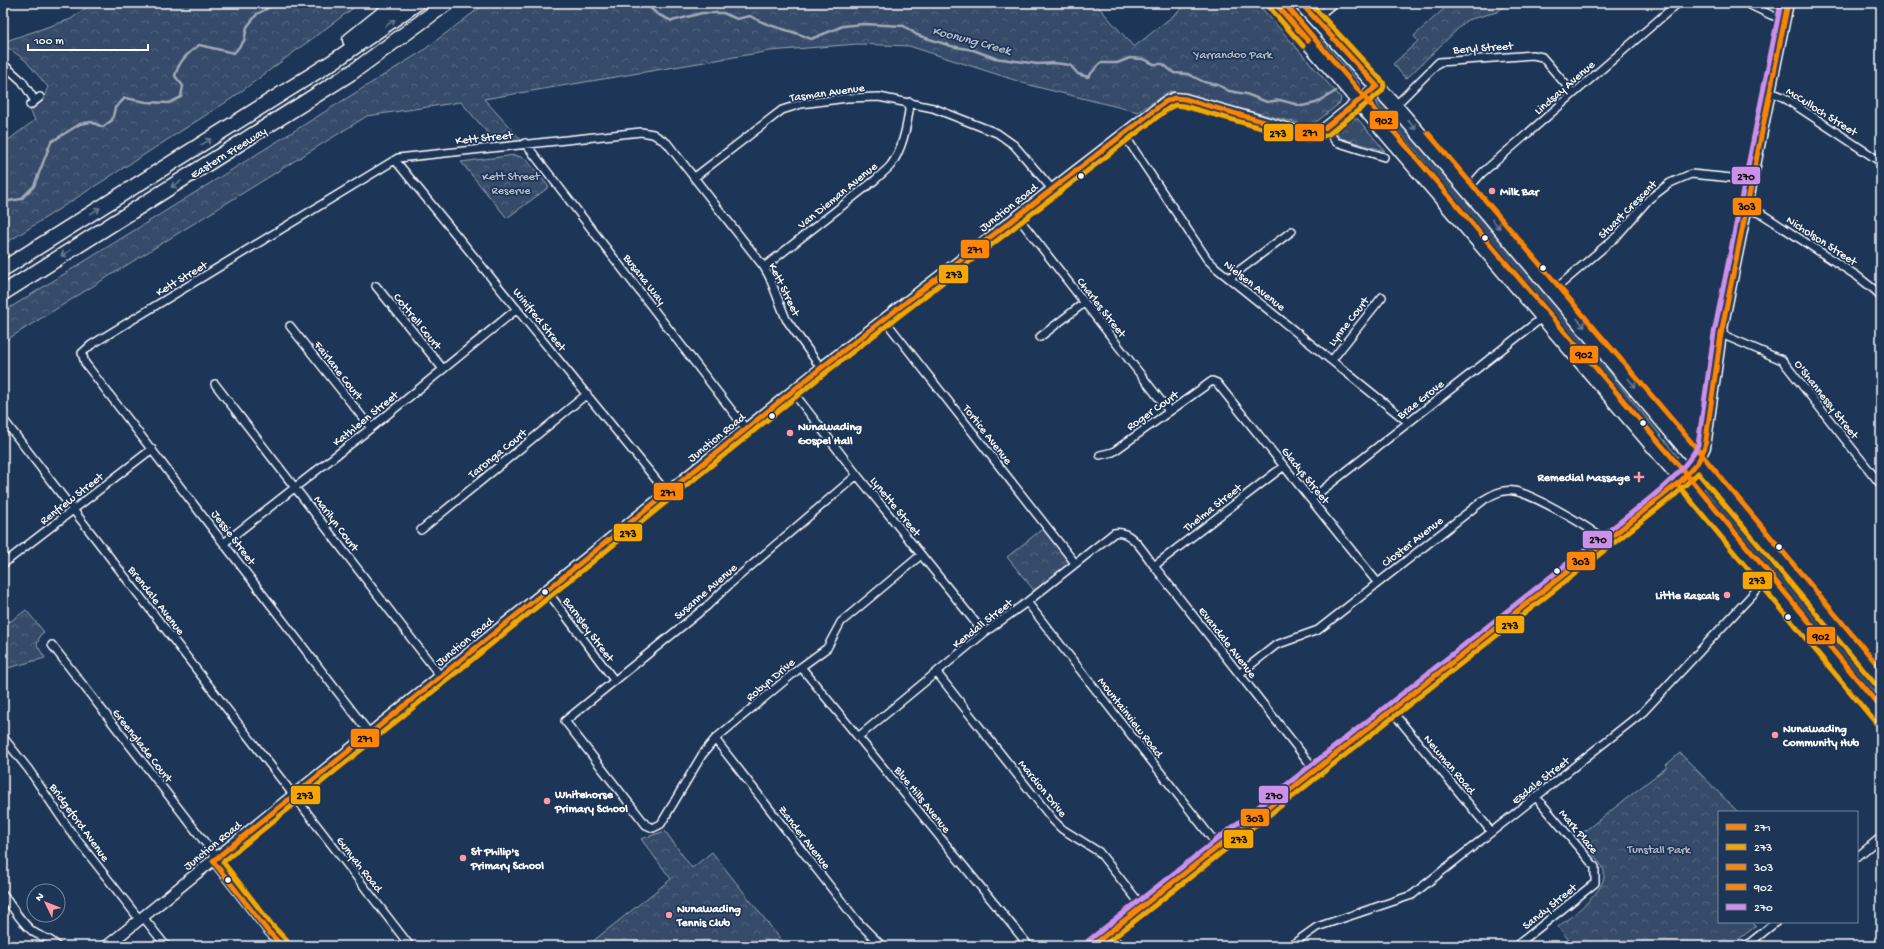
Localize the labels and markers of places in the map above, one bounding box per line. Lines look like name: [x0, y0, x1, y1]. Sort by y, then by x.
unlabelled marker: [1076, 171, 1086, 181]
marker: Milk Bar: [1487, 186, 1497, 196]
place label: Milk Bar: [1500, 186, 1541, 200]
unlabelled marker: [1480, 233, 1490, 243]
unlabelled marker: [1538, 263, 1548, 273]
unlabelled marker: [767, 411, 777, 421]
unlabelled marker: [1638, 418, 1648, 428]
place label: Nunawading Gospel Hall: [798, 421, 862, 449]
marker: Nunawading Gospel Hall: [785, 428, 795, 438]
marker: Remedial Massage: [1633, 471, 1645, 483]
place label: Remedial Massage: [1537, 472, 1631, 486]
unlabelled marker: [1774, 542, 1784, 552]
unlabelled marker: [1552, 566, 1562, 576]
unlabelled marker: [540, 587, 550, 597]
place label: Little Rascals: [1655, 590, 1720, 604]
marker: Little Rascals: [1722, 590, 1732, 600]
unlabelled marker: [1783, 612, 1793, 622]
place label: Nunawading Community Hub: [1782, 723, 1860, 751]
marker: Nunawading Community Hub: [1770, 730, 1780, 740]
place label: Whitehorse Primary School: [554, 789, 628, 817]
marker: Whitehorse Primary School: [542, 796, 552, 806]
place label: St Philip's Primary School: [470, 846, 544, 874]
marker: St Philip's Primary School: [458, 853, 468, 863]
unlabelled marker: [223, 875, 233, 885]
place label: Nunawading Tennis Club: [676, 903, 741, 931]
marker: Nunawading Tennis Club: [664, 910, 674, 920]

